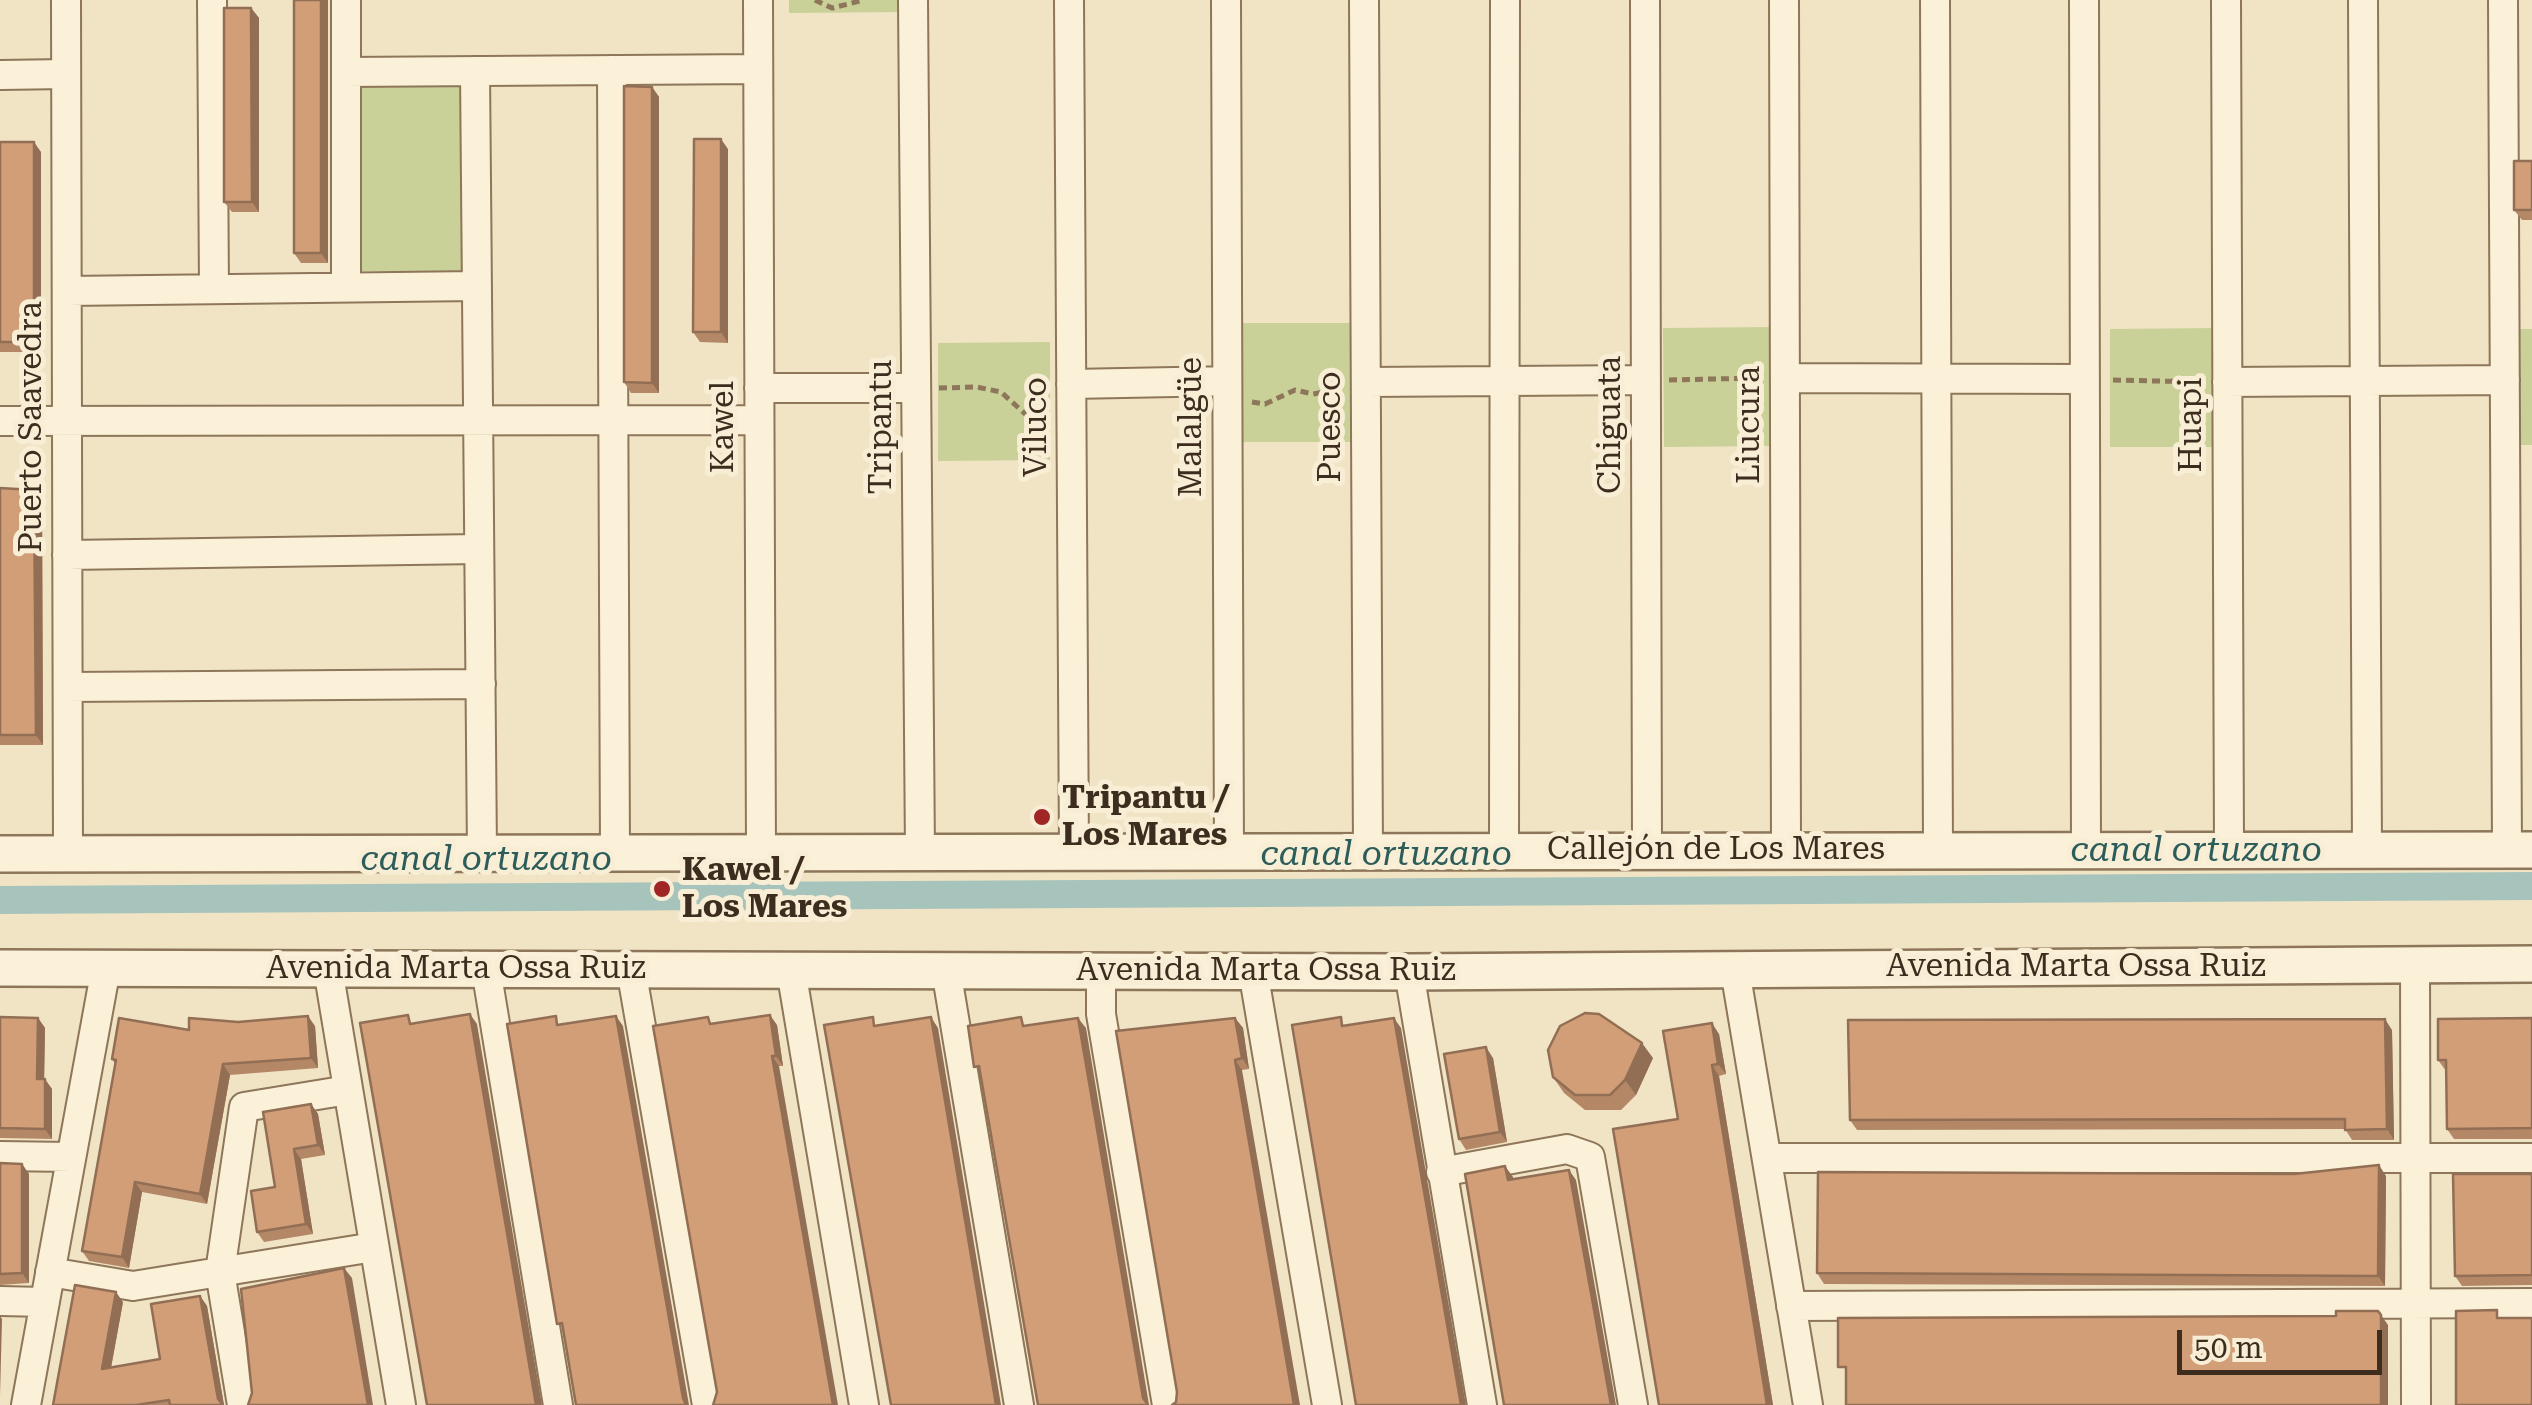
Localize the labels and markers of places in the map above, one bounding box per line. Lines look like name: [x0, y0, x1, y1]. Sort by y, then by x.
place label: Tripantu / Los Mares: [1062, 780, 1229, 855]
marker: Tripantu / Los Mares: [1031, 806, 1053, 828]
place label: Kawel / Los Mares: [682, 852, 847, 927]
marker: Kawel / Los Mares: [651, 878, 673, 900]

